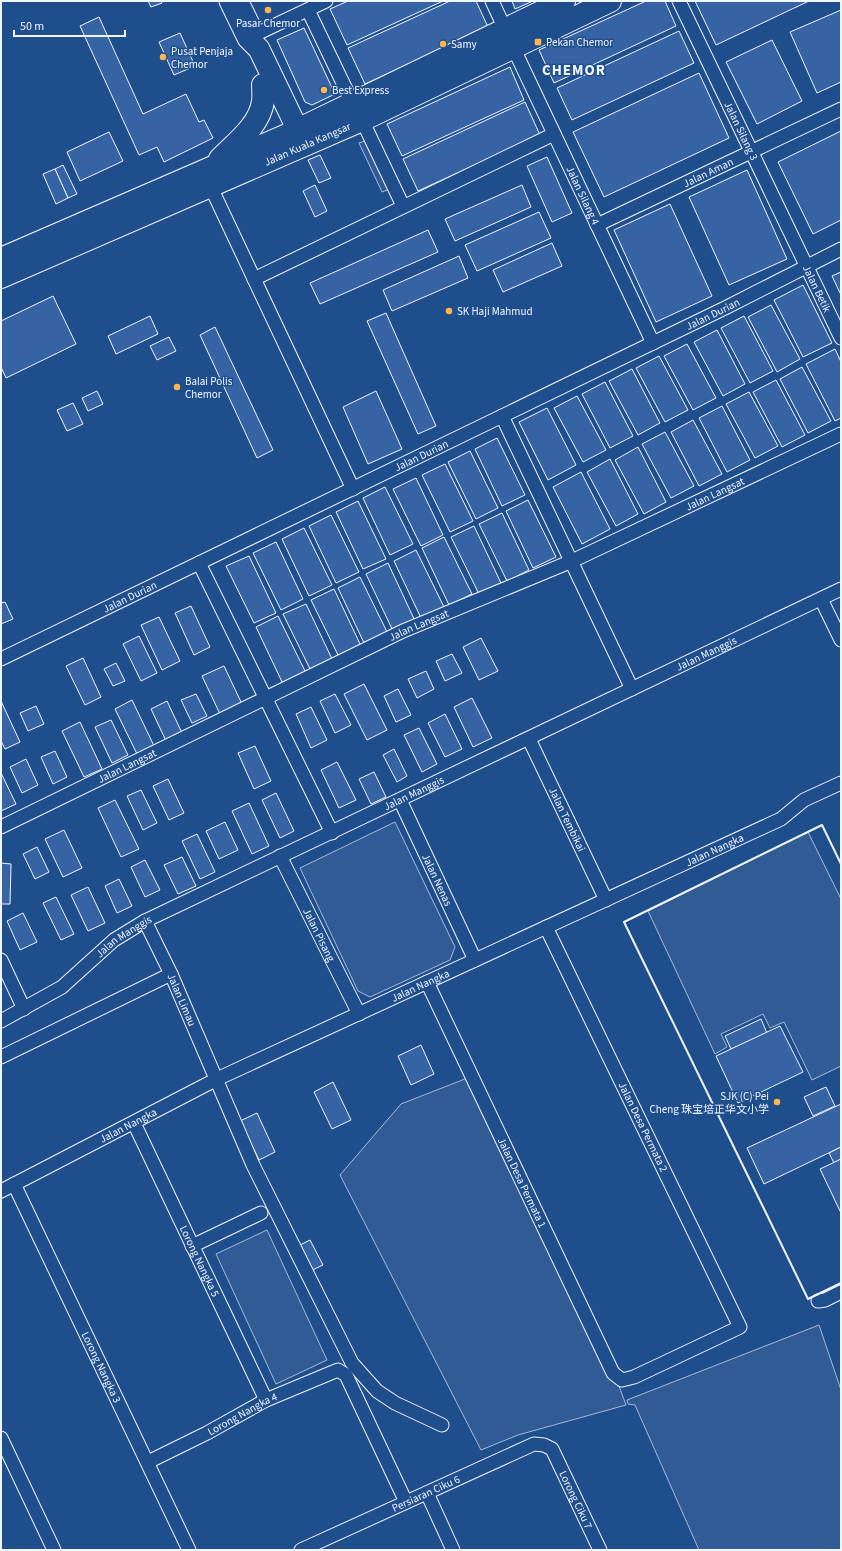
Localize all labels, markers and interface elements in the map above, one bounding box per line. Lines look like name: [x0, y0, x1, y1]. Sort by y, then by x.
marker: Pasar Chemor: [263, 5, 273, 15]
scale bar: [14, 12, 125, 38]
place label: Pasar Chemor: [236, 16, 300, 31]
text: 50 m: [20, 18, 44, 35]
place label: Pekan Chemor: [546, 35, 613, 50]
place label: Samy: [451, 37, 477, 52]
marker: Pekan Chemor: [533, 37, 543, 47]
marker: Samy: [438, 39, 448, 49]
place label: Pusat Penjaja Chemor: [171, 44, 233, 72]
marker: Pusat Penjaja Chemor: [158, 52, 168, 62]
district label: CHEMOR: [542, 60, 606, 81]
place label: Best Express: [332, 83, 389, 98]
marker: Best Express: [319, 85, 329, 95]
street label: Jalan Silang 3: [721, 99, 762, 163]
street label: Jalan Kuala Kangsar: [262, 118, 353, 169]
street label: Jalan Aman: [680, 154, 736, 191]
street label: Jalan Silang 4: [563, 163, 604, 228]
street label: Jalan Betik: [799, 262, 835, 315]
street label: Jalan Durian: [683, 294, 742, 333]
place label: SK Haji Mahmud: [457, 304, 533, 319]
marker: SK Haji Mahmud: [444, 306, 454, 316]
place label: Balai Polis Chemor: [185, 374, 233, 402]
marker: Balai Polis Chemor: [172, 382, 182, 392]
street label: Jalan Durian: [392, 436, 451, 475]
street label: Jalan Langsat: [683, 473, 747, 514]
street label: Jalan Durian: [100, 577, 159, 616]
street label: Jalan Langsat: [386, 605, 451, 644]
street label: Jalan Manggis: [673, 632, 739, 674]
street label: Jalan Langsat: [95, 745, 159, 786]
street label: Jalan Manggis: [381, 772, 447, 814]
street label: Jalan Tembikai: [546, 785, 589, 854]
street label: Jalan Nangka: [683, 830, 746, 870]
street label: Jalan Nenas: [419, 851, 456, 909]
street label: Jalan Pisang: [300, 905, 339, 964]
street label: Jalan Manggis: [92, 911, 154, 961]
street label: Jalan Nangka: [389, 965, 452, 1005]
street label: Jalan Limau: [164, 971, 200, 1028]
street label: Jalan Desa Permata 2: [615, 1079, 671, 1175]
place label: SJK (C) Pei Cheng 珠宝培正华文小学: [650, 1089, 769, 1117]
marker: SJK (C) Pei Cheng 珠宝培正华文小学: [772, 1097, 782, 1107]
street label: Jalan Nangka: [97, 1104, 159, 1146]
street label: Jalan Desa Permata 1: [494, 1135, 550, 1230]
street label: Lorong Nangka 5: [176, 1223, 223, 1299]
street label: Lorong Nangka 3: [78, 1329, 125, 1405]
street label: Lorong Nangka 4: [205, 1388, 280, 1439]
street label: Lorong Ciku 7: [556, 1468, 596, 1531]
street label: Persiaran Ciku 6: [389, 1471, 463, 1515]

